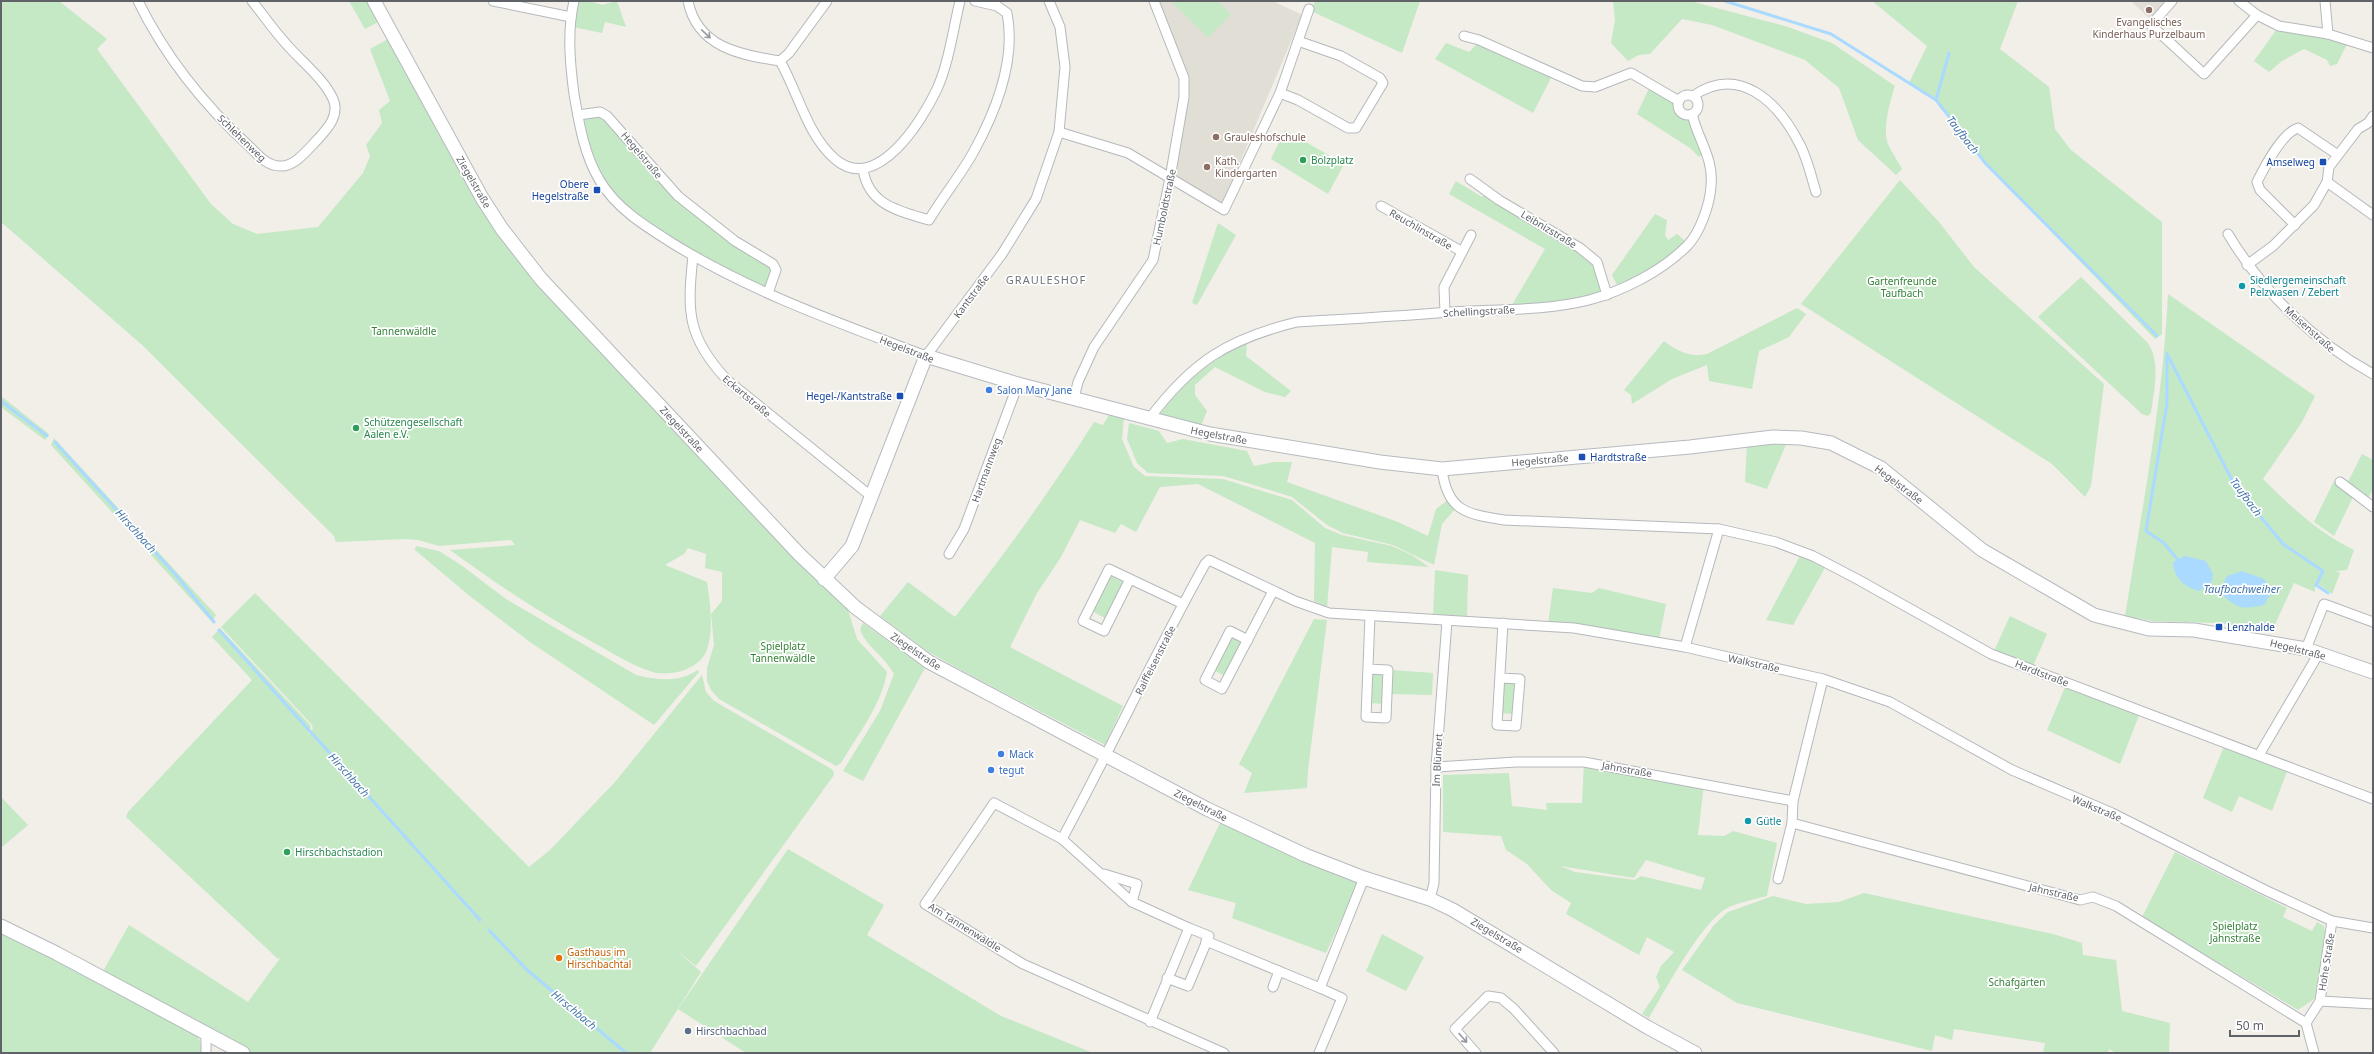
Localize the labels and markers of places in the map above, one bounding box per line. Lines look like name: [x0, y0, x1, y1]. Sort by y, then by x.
marker: Evangelisches Kinderhaus Purzelbaum: [2144, 5, 2154, 15]
place label: Evangelisches Kinderhaus Purzelbaum: [2093, 15, 2205, 41]
place label: Grauleshofschule: [1224, 130, 1306, 144]
marker: Grauleshofschule: [1211, 132, 1221, 142]
place label: Bolzplatz: [1311, 153, 1354, 167]
place label: Kath. Kindergarten: [1215, 154, 1277, 180]
marker: Bolzplatz: [1298, 155, 1308, 165]
place label: Amselweg: [2267, 155, 2315, 169]
marker: Amselweg: [2318, 157, 2328, 167]
marker: Kath. Kindergarten: [1202, 162, 1212, 172]
place label: Obere Hegelstraße: [532, 177, 589, 203]
marker: Obere Hegelstraße: [592, 185, 602, 195]
place label: Siedlergemeinschaft Pelzwasen / Zebert: [2250, 273, 2346, 299]
marker: Siedlergemeinschaft Pelzwasen / Zebert: [2237, 281, 2247, 291]
place label: Salon Mary Jane: [997, 383, 1073, 397]
marker: Salon Mary Jane: [984, 385, 994, 395]
place label: Hegel-/Kantstraße: [806, 389, 892, 403]
marker: Hegel-/Kantstraße: [895, 391, 905, 401]
place label: Schützengesellschaft Aalen e.V.: [364, 415, 463, 441]
marker: Schützengesellschaft Aalen e.V.: [351, 423, 361, 433]
place label: Hardtstraße: [1590, 450, 1647, 464]
marker: Hardtstraße: [1577, 452, 1587, 462]
place label: Lenzhalde: [2227, 620, 2275, 634]
marker: Lenzhalde: [2214, 622, 2224, 632]
place label: Mack: [1009, 747, 1034, 761]
marker: Mack: [996, 749, 1006, 759]
place label: tegut: [999, 763, 1025, 777]
marker: tegut: [986, 765, 996, 775]
place label: Gütle: [1756, 814, 1782, 828]
marker: Gütle: [1743, 816, 1753, 826]
place label: Hirschbachstadion: [295, 845, 383, 859]
marker: Hirschbachstadion: [282, 847, 292, 857]
place label: Gasthaus im Hirschbachtal: [567, 945, 631, 971]
marker: Gasthaus im Hirschbachtal: [554, 953, 564, 963]
place label: Hirschbachbad: [696, 1024, 767, 1038]
marker: Hirschbachbad: [683, 1026, 693, 1036]

